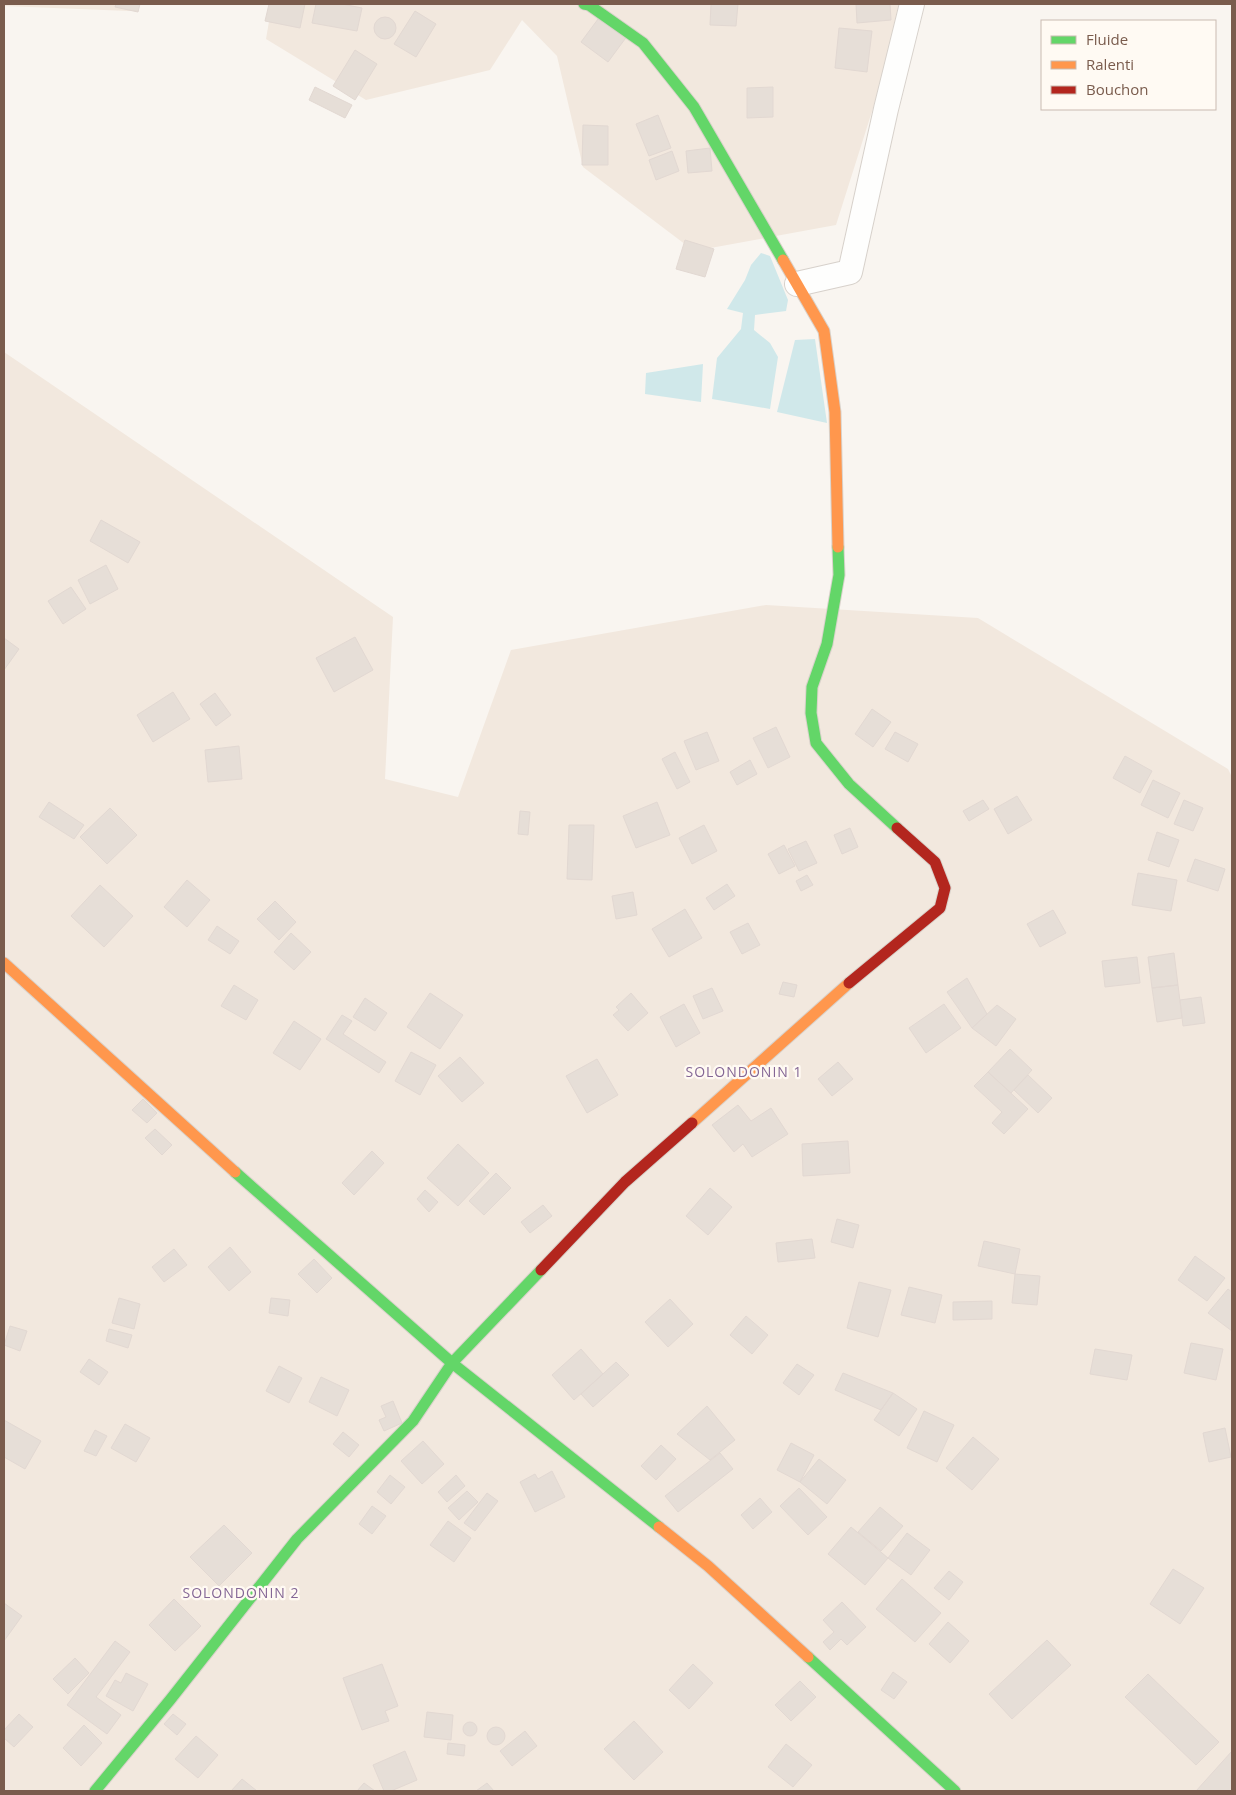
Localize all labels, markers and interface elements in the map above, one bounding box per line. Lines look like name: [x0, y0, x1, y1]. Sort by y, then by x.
legend: [1041, 20, 1216, 110]
text: Fluide: [1086, 29, 1128, 49]
text: Ralenti: [1086, 54, 1134, 74]
text: Bouchon: [1086, 79, 1149, 99]
district label: SOLONDONIN 1: [686, 1062, 803, 1081]
district label: SOLONDONIN 2: [183, 1583, 300, 1602]

